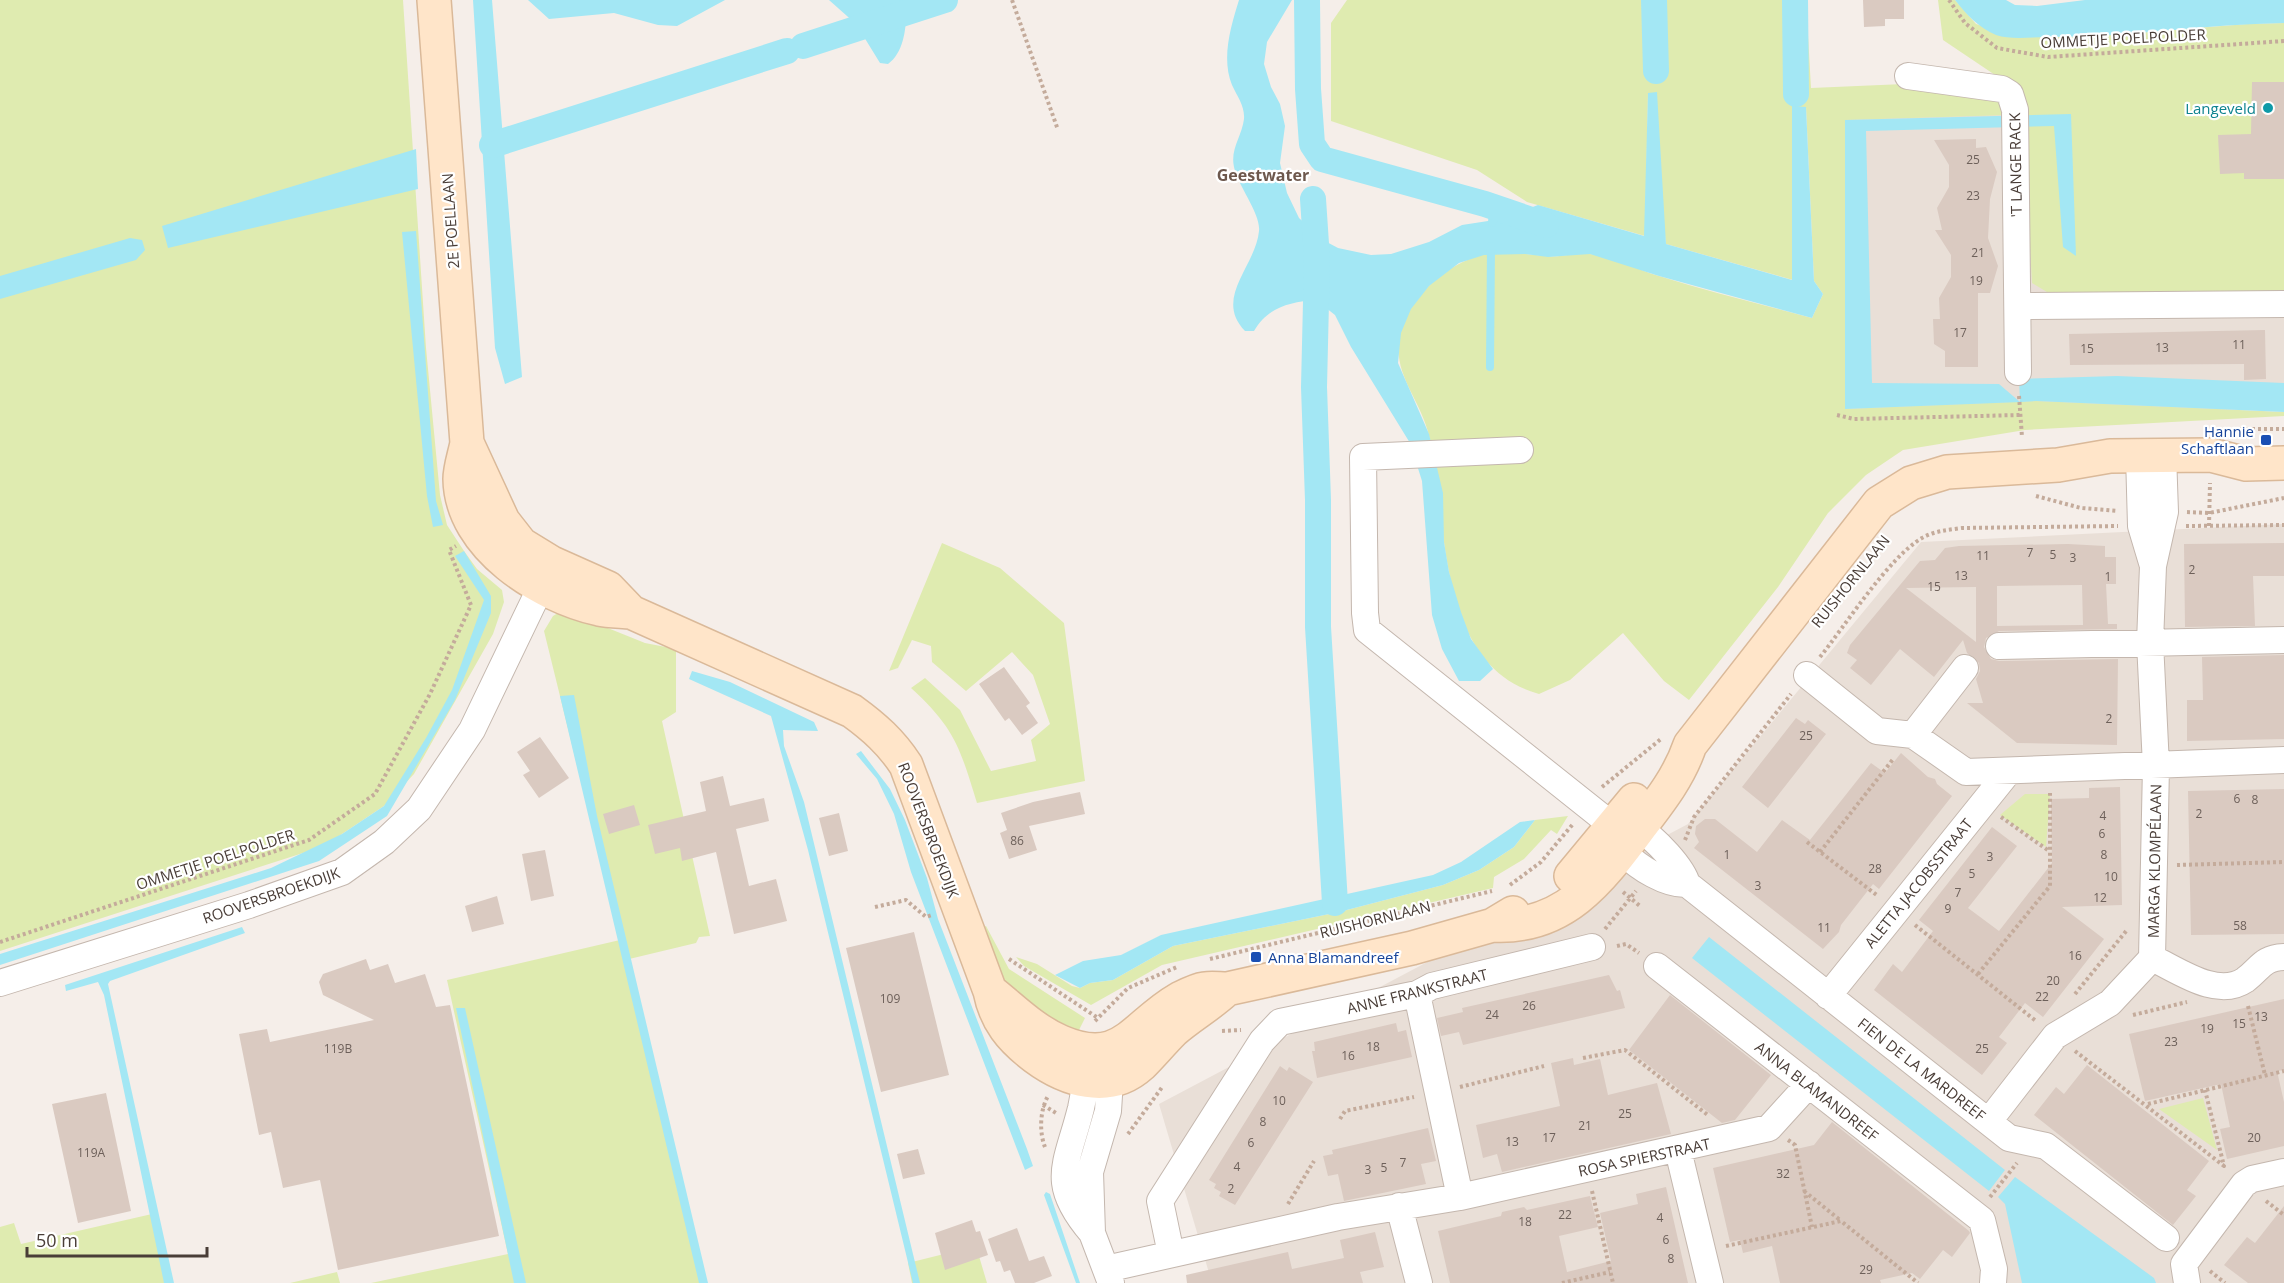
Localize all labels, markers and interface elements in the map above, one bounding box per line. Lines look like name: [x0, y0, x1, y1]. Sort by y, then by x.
street label: OMMETJE POELPOLDER: [2040, 24, 2207, 52]
place label: Langeveld: [2185, 98, 2256, 118]
marker: Langeveld: [2261, 101, 2275, 115]
street label: 'T LANGE RACK: [2004, 112, 2026, 217]
house number: 25: [1966, 151, 1980, 168]
district label: Geestwater: [1217, 164, 1309, 186]
street label: 2E POELLAAN: [437, 173, 463, 269]
house number: 23: [1966, 187, 1980, 204]
house number: 21: [1971, 244, 1985, 261]
house number: 19: [1969, 272, 1983, 289]
house number: 17: [1953, 324, 1967, 341]
house number: 11: [2232, 336, 2246, 353]
house number: 13: [2155, 339, 2169, 356]
house number: 15: [2080, 340, 2094, 357]
place label: Hannie Schaftlaan: [2181, 421, 2254, 458]
marker: Hannie Schaftlaan: [2259, 433, 2273, 447]
street label: RUISHORNLAAN: [1806, 530, 1894, 632]
house number: 7: [2027, 544, 2034, 561]
house number: 5: [2050, 546, 2057, 563]
house number: 11: [1976, 547, 1990, 564]
house number: 3: [2070, 549, 2077, 566]
house number: 2: [2189, 561, 2196, 578]
house number: 13: [1954, 567, 1968, 584]
house number: 1: [2105, 568, 2111, 585]
house number: 15: [1927, 578, 1941, 595]
house number: 2: [2106, 710, 2113, 727]
house number: 25: [1799, 727, 1813, 744]
street label: ROOVERSBROEKDIJK: [894, 759, 964, 901]
street label: MARGA KLOMPÉLAAN: [2143, 784, 2165, 938]
house number: 6: [2234, 790, 2241, 807]
house number: 8: [2252, 791, 2259, 808]
house number: 2: [2196, 805, 2203, 822]
house number: 4: [2100, 807, 2107, 824]
street label: ALETTA JACOBSSTRAAT: [1860, 814, 1977, 952]
street label: OMMETJE POELPOLDER: [133, 824, 297, 894]
house number: 6: [2099, 825, 2106, 842]
house number: 86: [1010, 832, 1024, 849]
house number: 1: [1724, 846, 1730, 863]
house number: 8: [2101, 846, 2108, 863]
house number: 3: [1987, 848, 1994, 865]
house number: 28: [1868, 860, 1882, 877]
street label: ROOVERSBROEKDIJK: [200, 862, 343, 928]
house number: 5: [1969, 865, 1976, 882]
house number: 10: [2104, 868, 2118, 885]
house number: 3: [1755, 877, 1762, 894]
house number: 7: [1955, 884, 1962, 901]
house number: 12: [2093, 889, 2107, 906]
street label: RUISHORNLAAN: [1317, 896, 1433, 942]
house number: 9: [1945, 900, 1952, 917]
house number: 58: [2233, 917, 2247, 934]
house number: 11: [1817, 919, 1831, 936]
place label: Anna Blamandreef: [1268, 947, 1400, 967]
house number: 16: [2068, 947, 2082, 964]
marker: Anna Blamandreef: [1249, 950, 1263, 964]
street label: ANNE FRANKSTRAAT: [1345, 964, 1490, 1018]
house number: 20: [2046, 972, 2060, 989]
house number: 22: [2035, 988, 2049, 1005]
house number: 109: [880, 990, 900, 1007]
house number: 26: [1522, 997, 1536, 1014]
house number: 24: [1485, 1006, 1499, 1023]
house number: 13: [2254, 1008, 2268, 1025]
street label: FIEN DE LA MARDREEF: [1854, 1013, 1990, 1125]
house number: 15: [2232, 1015, 2246, 1032]
house number: 19: [2200, 1020, 2214, 1037]
house number: 23: [2164, 1033, 2178, 1050]
street label: ANNA BLAMANDREEF: [1751, 1037, 1883, 1146]
house number: 18: [1366, 1038, 1380, 1055]
house number: 119B: [324, 1040, 352, 1057]
house number: 25: [1975, 1040, 1989, 1057]
house number: 16: [1341, 1047, 1355, 1064]
house number: 10: [1272, 1092, 1286, 1109]
house number: 25: [1618, 1105, 1632, 1122]
house number: 8: [1260, 1113, 1267, 1130]
house number: 21: [1578, 1117, 1592, 1134]
house number: 17: [1542, 1129, 1556, 1146]
house number: 20: [2247, 1129, 2261, 1146]
house number: 13: [1505, 1133, 1519, 1150]
street label: ROSA SPIERSTRAAT: [1576, 1133, 1713, 1181]
house number: 6: [1248, 1134, 1255, 1151]
house number: 119A: [77, 1144, 105, 1161]
house number: 7: [1400, 1154, 1407, 1171]
house number: 4: [1234, 1158, 1241, 1175]
house number: 5: [1381, 1159, 1388, 1176]
house number: 3: [1365, 1161, 1372, 1178]
house number: 32: [1776, 1165, 1790, 1182]
house number: 2: [1228, 1180, 1235, 1197]
house number: 22: [1558, 1206, 1572, 1223]
house number: 4: [1657, 1209, 1664, 1226]
house number: 18: [1518, 1213, 1532, 1230]
scale bar: [27, 1220, 207, 1258]
text: 50 m: [36, 1228, 78, 1252]
house number: 6: [1663, 1231, 1670, 1248]
house number: 8: [1668, 1250, 1675, 1267]
house number: 29: [1859, 1261, 1873, 1278]

